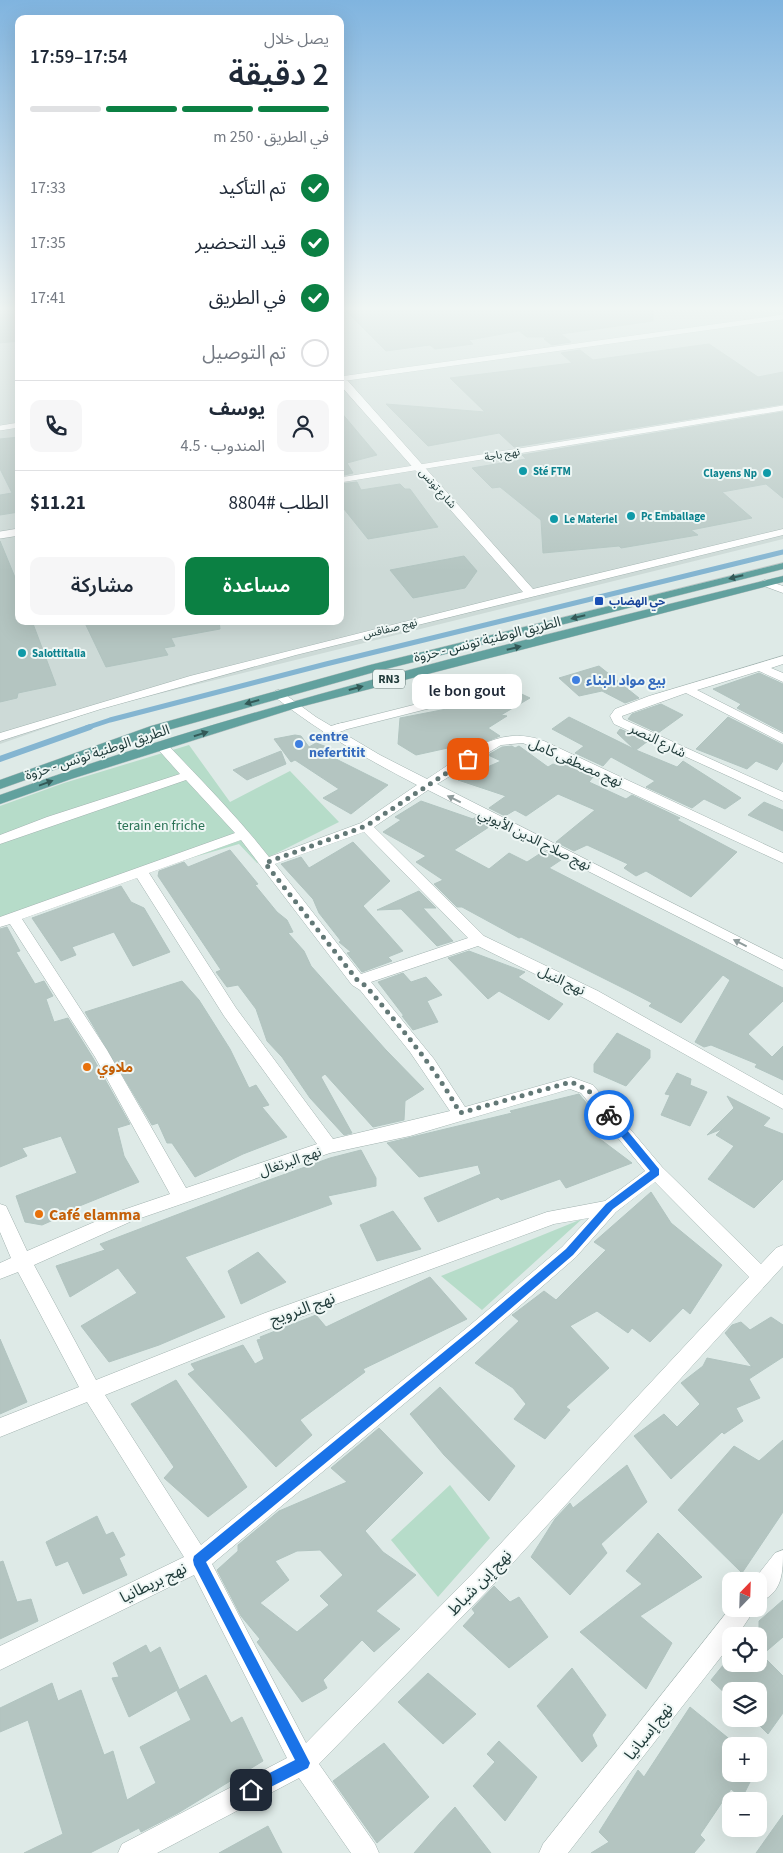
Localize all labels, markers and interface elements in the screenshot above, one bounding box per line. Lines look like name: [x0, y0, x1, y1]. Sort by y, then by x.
text: يصل خلال: [264, 28, 329, 50]
text: 17:54–17:59: [30, 44, 128, 71]
text: 2 دقيقة: [229, 52, 329, 98]
text: في الطريق · 250 m: [213, 126, 329, 148]
icon: check: [301, 174, 329, 202]
text: تم التأكيد: [219, 175, 286, 202]
text: 17:33: [30, 177, 66, 199]
icon: check: [301, 229, 329, 257]
text: قيد التحضير: [195, 230, 286, 257]
text: 17:35: [30, 232, 66, 254]
icon: check: [301, 284, 329, 312]
text: في الطريق: [209, 285, 286, 312]
text: 17:41: [30, 287, 66, 309]
text: تم التوصيل: [202, 340, 286, 367]
text: يوسف: [209, 396, 265, 423]
button: phone: [30, 400, 82, 452]
button: person: [277, 400, 329, 452]
text: المندوب · 4.5: [180, 435, 265, 457]
street label: نهج باجة: [483, 444, 521, 465]
place label: Sté FTM: [533, 464, 571, 479]
street label: شارع تونس: [416, 465, 460, 512]
marker: Sté FTM: [517, 465, 529, 477]
place label: Clayens Np: [703, 466, 757, 481]
marker: Clayens Np: [761, 467, 773, 479]
text: $11.21: [30, 490, 86, 517]
text: الطلب #8804: [229, 490, 329, 517]
place label: Pc Emballage: [641, 509, 706, 524]
marker: Pc Emballage: [625, 510, 637, 522]
place label: Le Materiel: [564, 512, 618, 527]
marker: Le Materiel: [548, 513, 560, 525]
button: مشاركة: [30, 557, 175, 615]
button: مساعدة: [185, 557, 329, 615]
one-way arrow: [728, 573, 743, 581]
place label: حي الهضاب: [609, 594, 665, 611]
marker: حي الهضاب: [593, 595, 605, 607]
street label: الطريق الوطنية تونس - حزوة: [412, 612, 563, 668]
one-way arrow: [571, 613, 586, 621]
street label: نهج صفاقس: [361, 615, 419, 642]
one-way arrow: [506, 644, 521, 652]
place label: Salottitalia: [32, 646, 86, 661]
marker: Salottitalia: [16, 647, 28, 659]
road number: RN3: [373, 670, 405, 689]
place label: بيع مواد البناء: [586, 671, 666, 691]
callout: le bon gout: [413, 674, 523, 709]
marker: بيع مواد البناء: [570, 674, 582, 686]
text: le bon gout: [428, 680, 506, 702]
one-way arrow: [349, 684, 364, 692]
one-way arrow: [244, 699, 259, 707]
street label: شارع النصر: [625, 718, 689, 763]
street label: الطريق الوطنية تونس - حزوة: [22, 720, 172, 786]
place label: centre nefertitit: [309, 727, 366, 763]
one-way arrow: [193, 730, 208, 737]
street label: نهج مصطفى كامل: [525, 733, 626, 793]
marker: centre nefertitit: [293, 738, 305, 750]
pin: [447, 738, 489, 780]
icon: bag: [454, 745, 482, 773]
one-way arrow: [39, 779, 54, 787]
one-way arrow: [447, 795, 461, 803]
street label: نهج صلاح الدين الأيوبي: [475, 804, 595, 876]
park label: terain en friche: [117, 816, 205, 836]
one-way arrow: [732, 939, 747, 947]
street label: نهج النيل: [535, 961, 589, 1001]
place label: ملاوي: [97, 1058, 133, 1078]
marker: ملاوي: [81, 1061, 93, 1073]
courier: [584, 1090, 634, 1140]
icon: bike: [595, 1101, 623, 1129]
street label: نهج البرتغال: [256, 1142, 324, 1182]
place label: Café elamma: [49, 1204, 141, 1226]
marker: Café elamma: [33, 1208, 45, 1220]
street label: نهج النرويج: [267, 1287, 338, 1332]
street label: نهج إبن شباط: [443, 1545, 518, 1621]
street label: نهج بريطانيا: [116, 1557, 191, 1609]
north arrow: [722, 1572, 768, 1618]
map controls: [722, 1572, 767, 1837]
button: locate: [722, 1627, 767, 1672]
button: layers: [722, 1682, 767, 1727]
street label: نهج إسبانيا: [619, 1698, 679, 1766]
button: +: [722, 1737, 767, 1782]
pin: [230, 1769, 272, 1811]
icon: home: [237, 1776, 265, 1804]
button: −: [722, 1792, 767, 1837]

